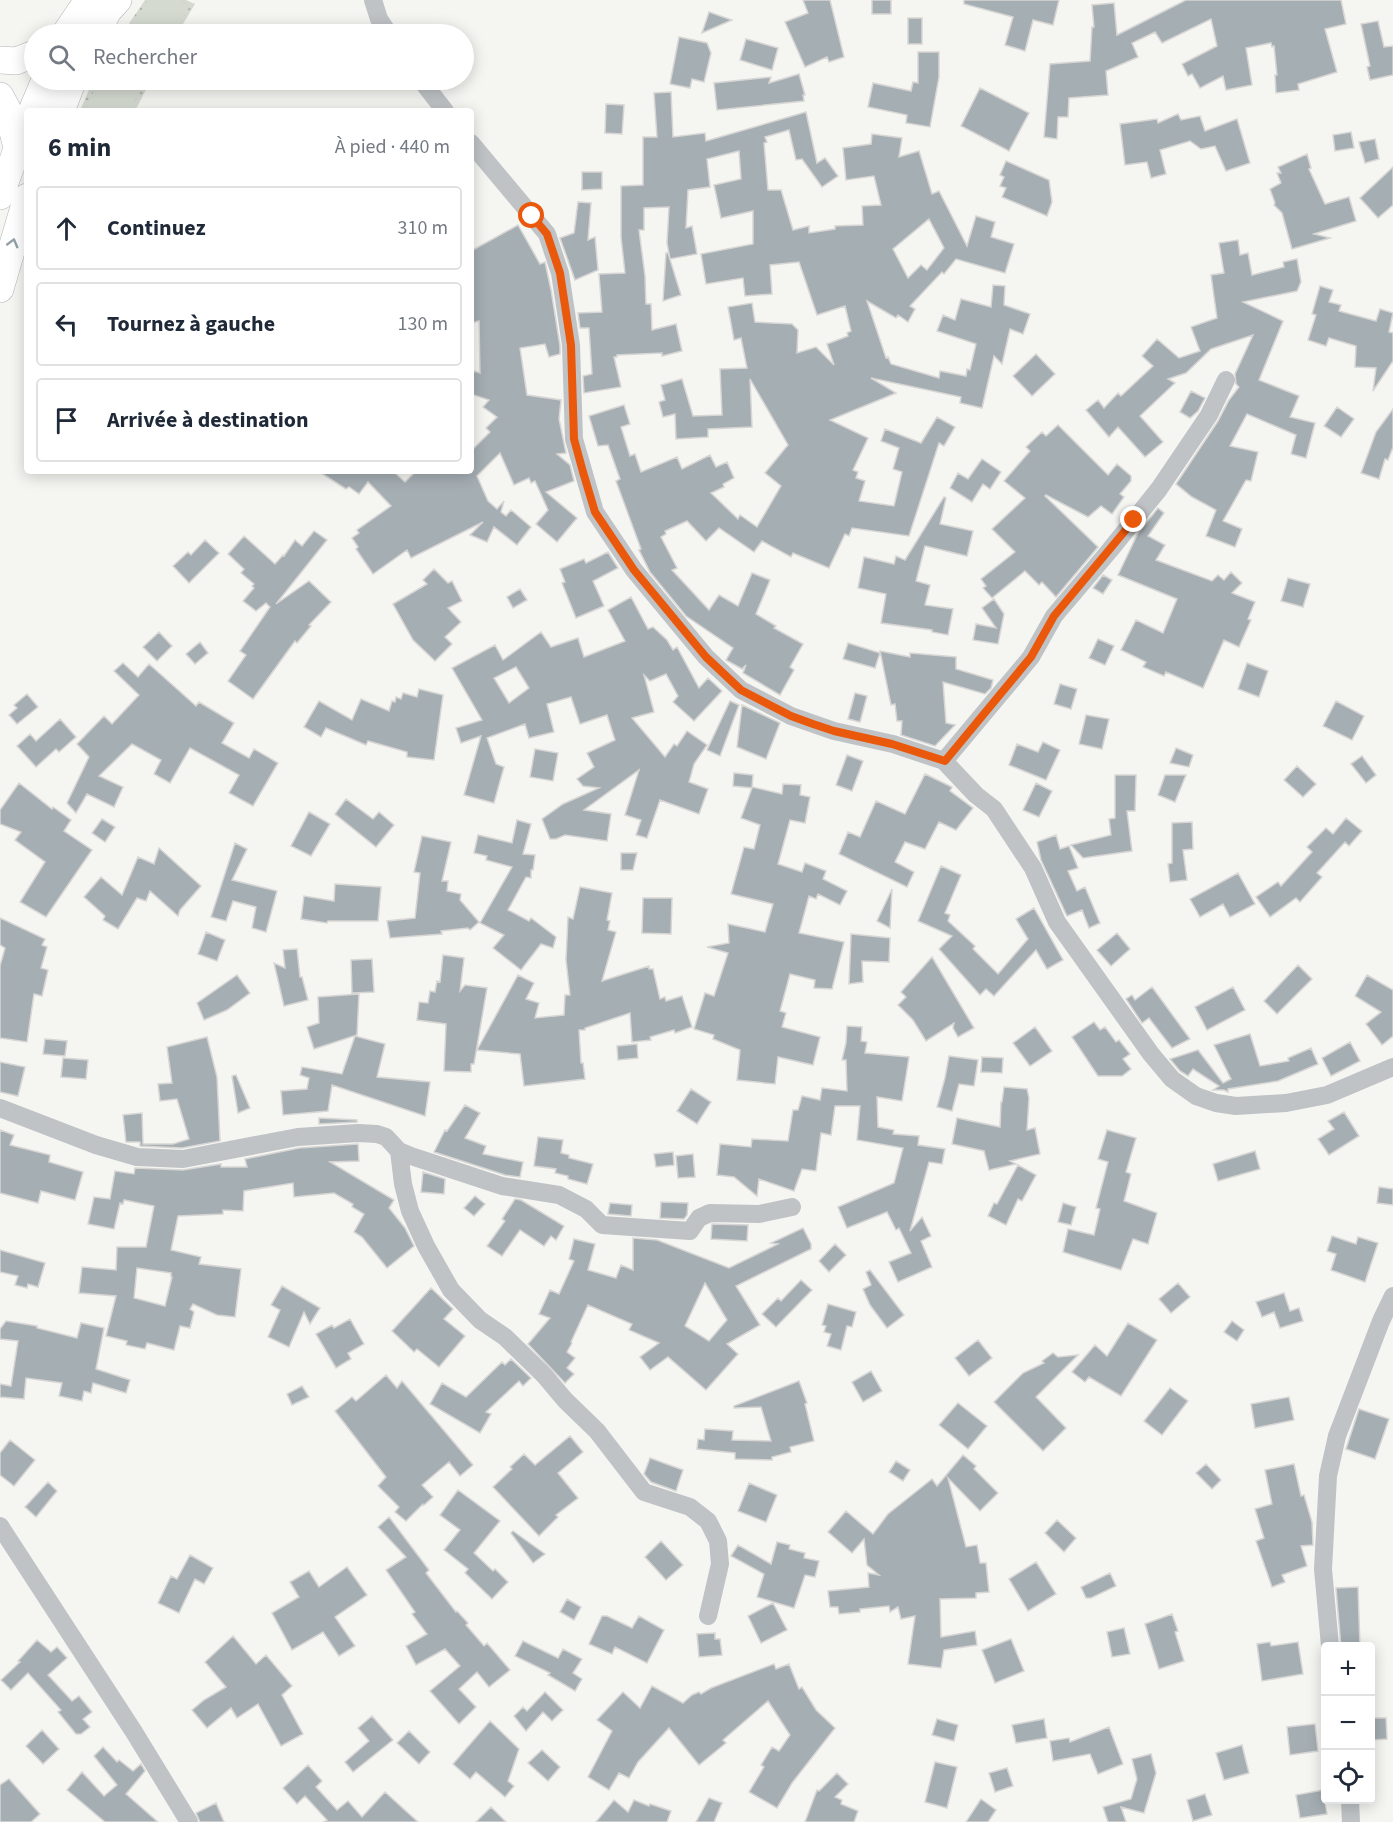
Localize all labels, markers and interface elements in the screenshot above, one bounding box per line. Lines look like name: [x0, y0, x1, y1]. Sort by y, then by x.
search box: [24, 24, 474, 90]
icon: search: [45, 41, 78, 74]
text: Rechercher: [93, 41, 197, 73]
text: 6 min: [48, 129, 111, 166]
text: À pied · 440 m: [335, 133, 450, 161]
route start: [518, 202, 544, 228]
icon: ahead: [50, 212, 83, 245]
text: Continuez: [107, 212, 206, 244]
text: 310 m: [398, 214, 448, 242]
one-way arrow: [6, 238, 18, 248]
icon: left: [50, 308, 83, 341]
text: Tournez à gauche: [107, 308, 275, 340]
text: 130 m: [398, 310, 448, 338]
icon: arrive: [50, 404, 83, 437]
text: Arrivée à destination: [107, 404, 309, 436]
route end: [1120, 506, 1146, 532]
map controls: [1321, 1642, 1375, 1804]
button: +: [1321, 1642, 1375, 1696]
button: −: [1321, 1696, 1375, 1750]
button: locate: [1321, 1750, 1375, 1804]

